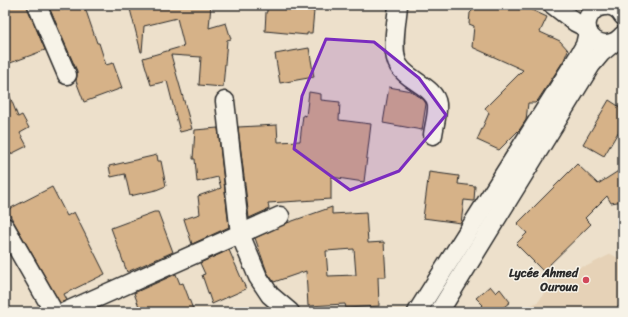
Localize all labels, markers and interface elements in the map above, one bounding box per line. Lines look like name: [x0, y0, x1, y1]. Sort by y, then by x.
place label: Lycée Ahmed Ouroua: [509, 262, 580, 298]
marker: Lycée Ahmed Ouroua: [581, 275, 591, 285]

